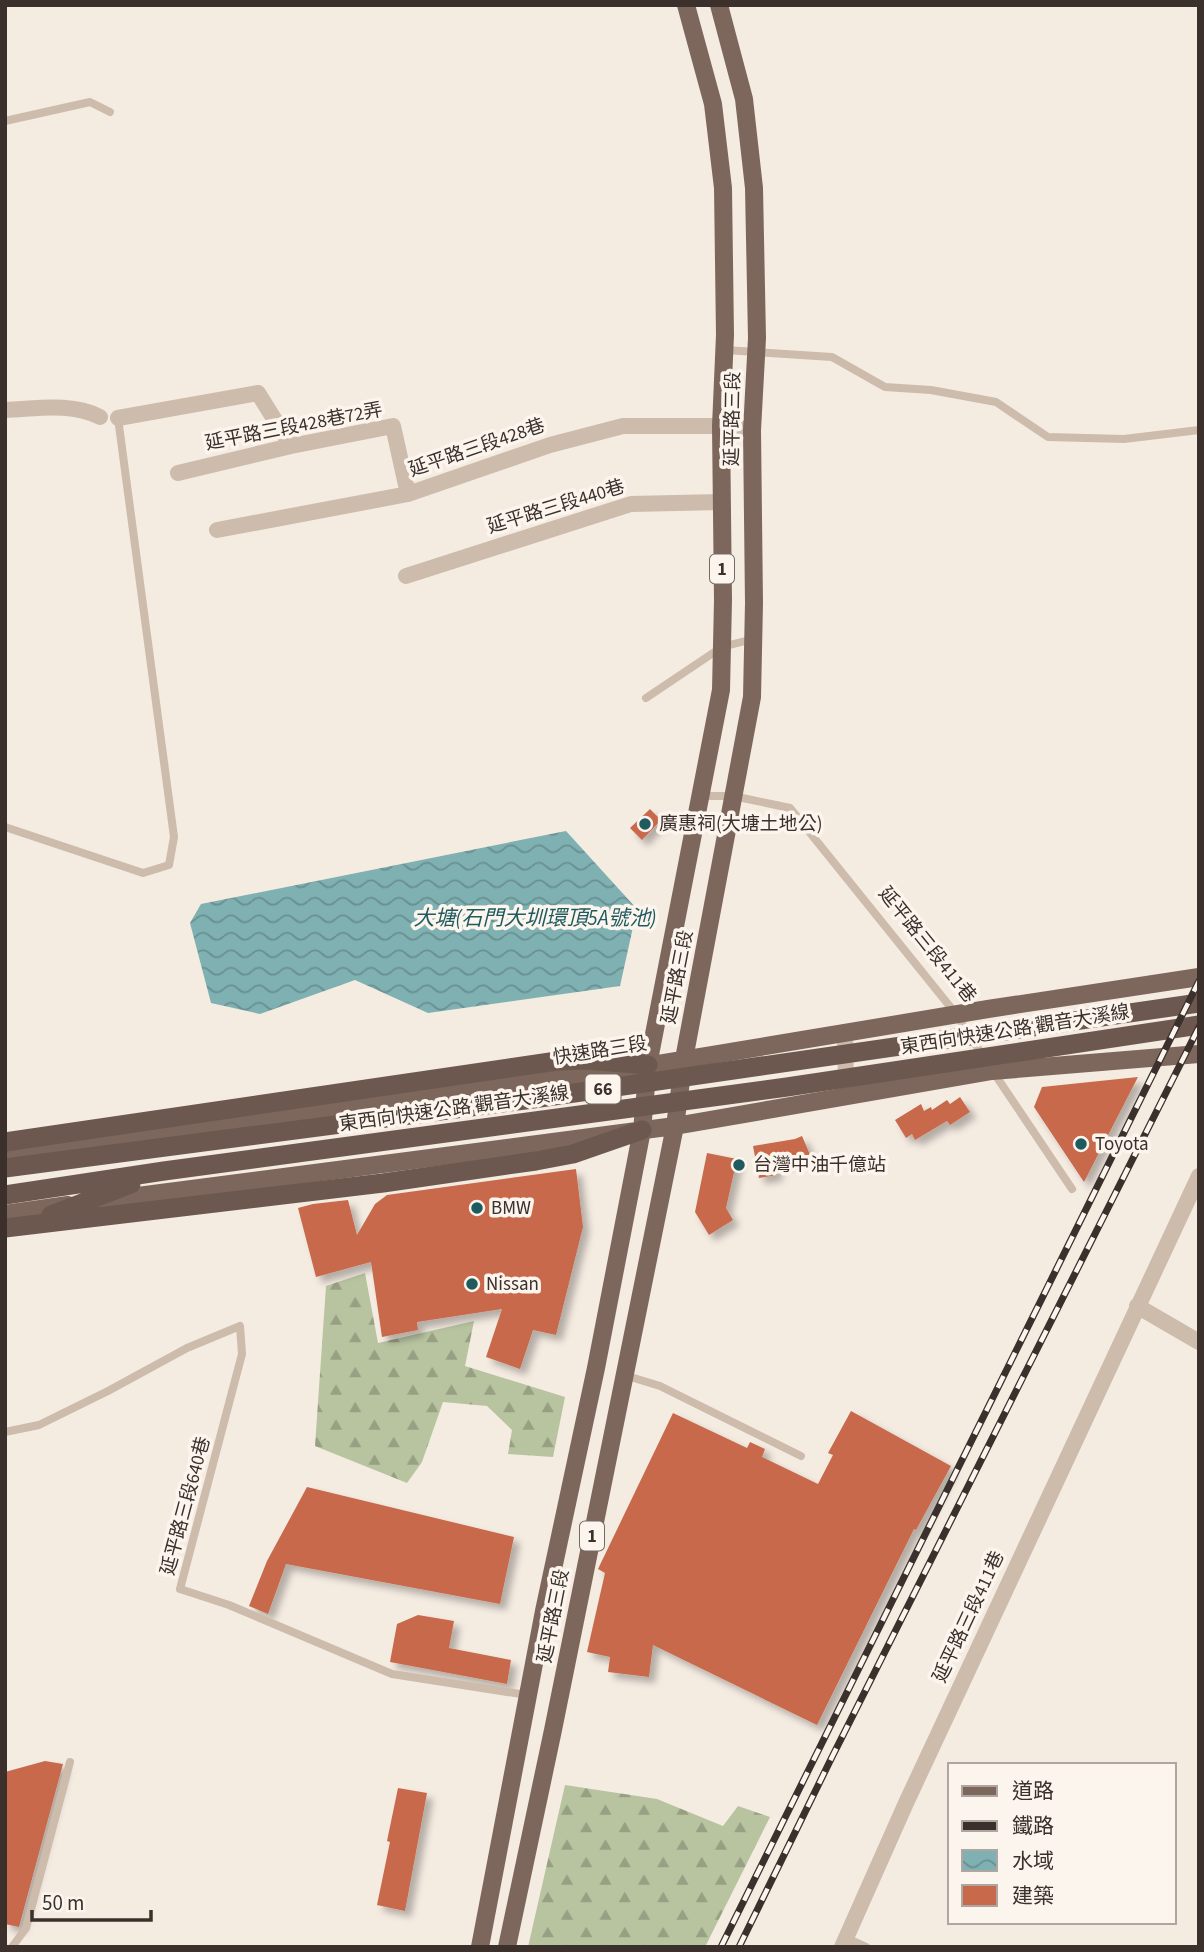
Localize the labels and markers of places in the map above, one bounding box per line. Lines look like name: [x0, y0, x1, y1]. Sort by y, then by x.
place label: 廣惠祠(大塘土地公): [659, 811, 823, 838]
marker: 廣惠祠(大塘土地公): [637, 816, 653, 832]
place label: Toyota: [1095, 1131, 1149, 1158]
marker: Toyota: [1073, 1136, 1089, 1152]
place label: 台灣中油千億站: [753, 1152, 886, 1179]
marker: 台灣中油千億站: [731, 1157, 747, 1173]
place label: BMW: [491, 1195, 531, 1222]
marker: BMW: [469, 1200, 485, 1216]
place label: Nissan: [486, 1271, 539, 1298]
marker: Nissan: [464, 1276, 480, 1292]

